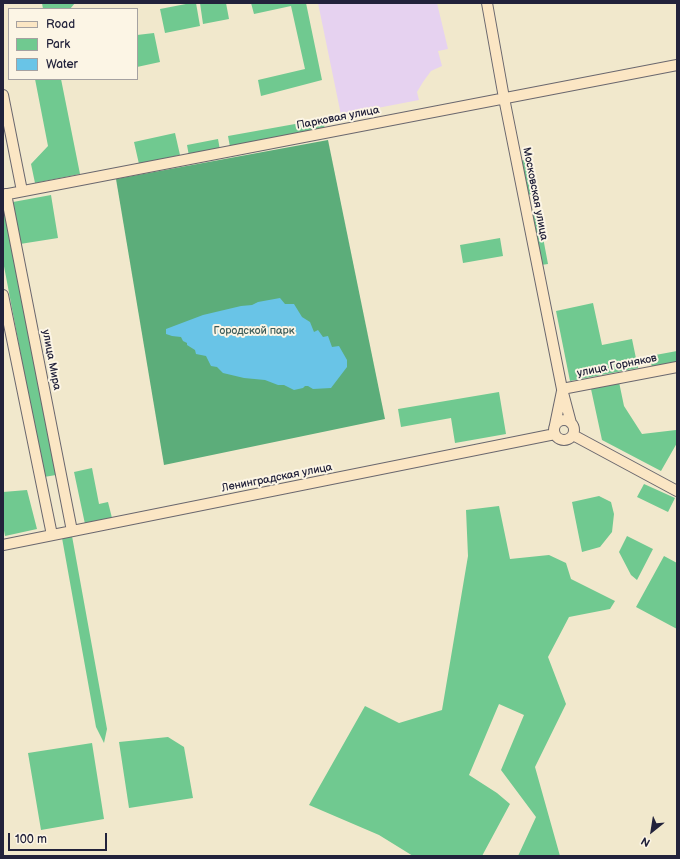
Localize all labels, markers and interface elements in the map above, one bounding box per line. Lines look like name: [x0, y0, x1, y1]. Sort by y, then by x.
legend: [8, 8, 138, 80]
text: Road: [46, 17, 75, 32]
text: Park: [46, 37, 70, 52]
text: Water: [46, 57, 78, 72]
street label: Парковая улица: [295, 103, 381, 133]
street label: Московская улица: [519, 146, 551, 242]
park label: Городской парк: [213, 324, 295, 338]
street label: улица Мира: [39, 329, 63, 391]
street label: улица Горняков: [576, 352, 658, 380]
street label: Ленинградская улица: [221, 461, 333, 495]
north arrow: [632, 811, 672, 851]
scale bar: [10, 825, 109, 851]
text: 100 m: [15, 832, 47, 847]
text: N: [639, 834, 653, 850]

